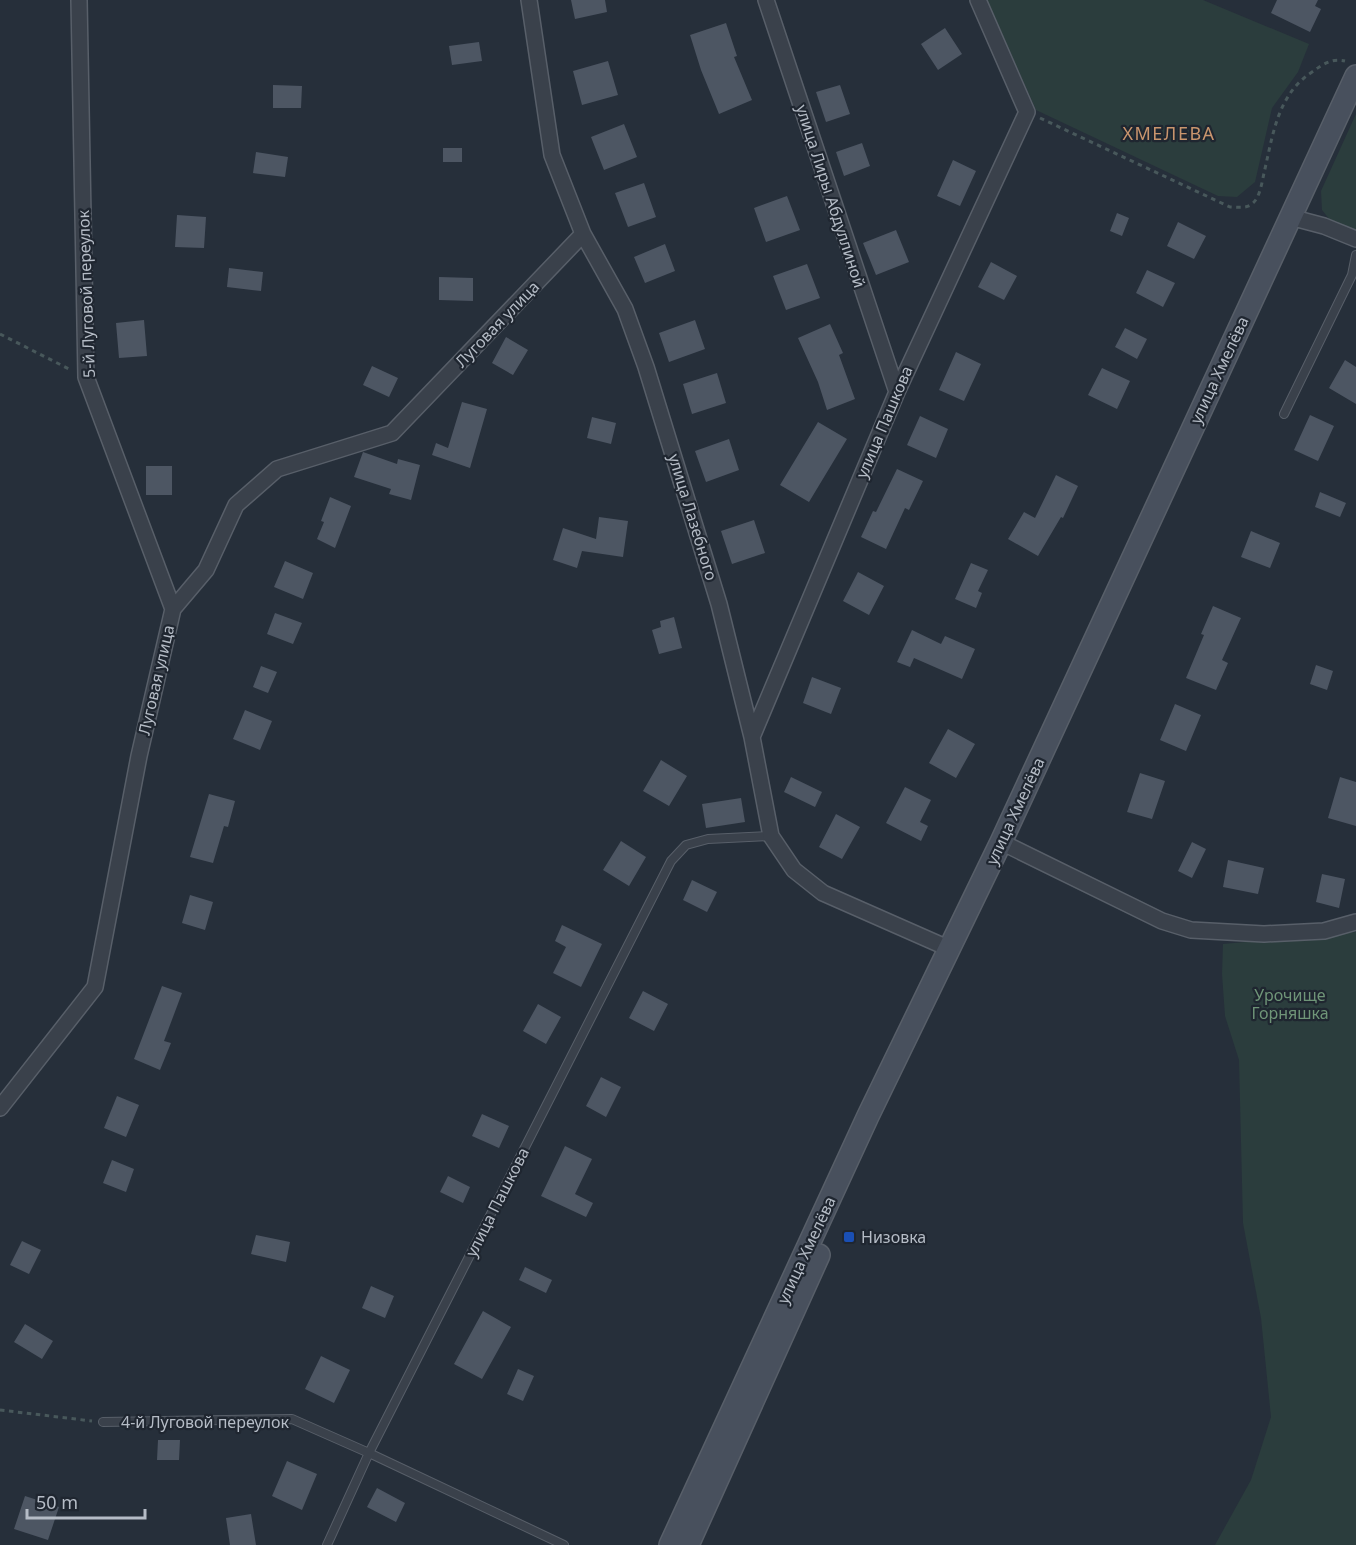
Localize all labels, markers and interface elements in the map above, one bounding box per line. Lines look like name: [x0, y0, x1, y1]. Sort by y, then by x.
street label: улица Лиры Абдуллиной: [791, 102, 871, 290]
district label: ХМЕЛЕВА: [1122, 121, 1216, 145]
street label: 5-й Луговой переулок: [72, 209, 100, 378]
street label: Луговая улица: [450, 276, 544, 372]
street label: улица Хмелёва: [1184, 313, 1254, 427]
street label: улица Пашкова: [850, 362, 918, 482]
street label: улица Лазебного: [663, 451, 723, 583]
street label: Луговая улица: [133, 623, 179, 737]
street label: улица Хмелёва: [980, 754, 1050, 868]
park label: Урочище Горняшка: [1251, 984, 1329, 1024]
street label: улица Пашкова: [460, 1144, 534, 1260]
street label: улица Хмелёва: [771, 1193, 841, 1307]
place label: Низовка: [861, 1226, 926, 1248]
marker: Низовка: [842, 1230, 856, 1244]
street label: 4-й Луговой переулок: [121, 1411, 289, 1433]
scale bar: [27, 1482, 146, 1520]
text: 50 m: [36, 1490, 78, 1514]

